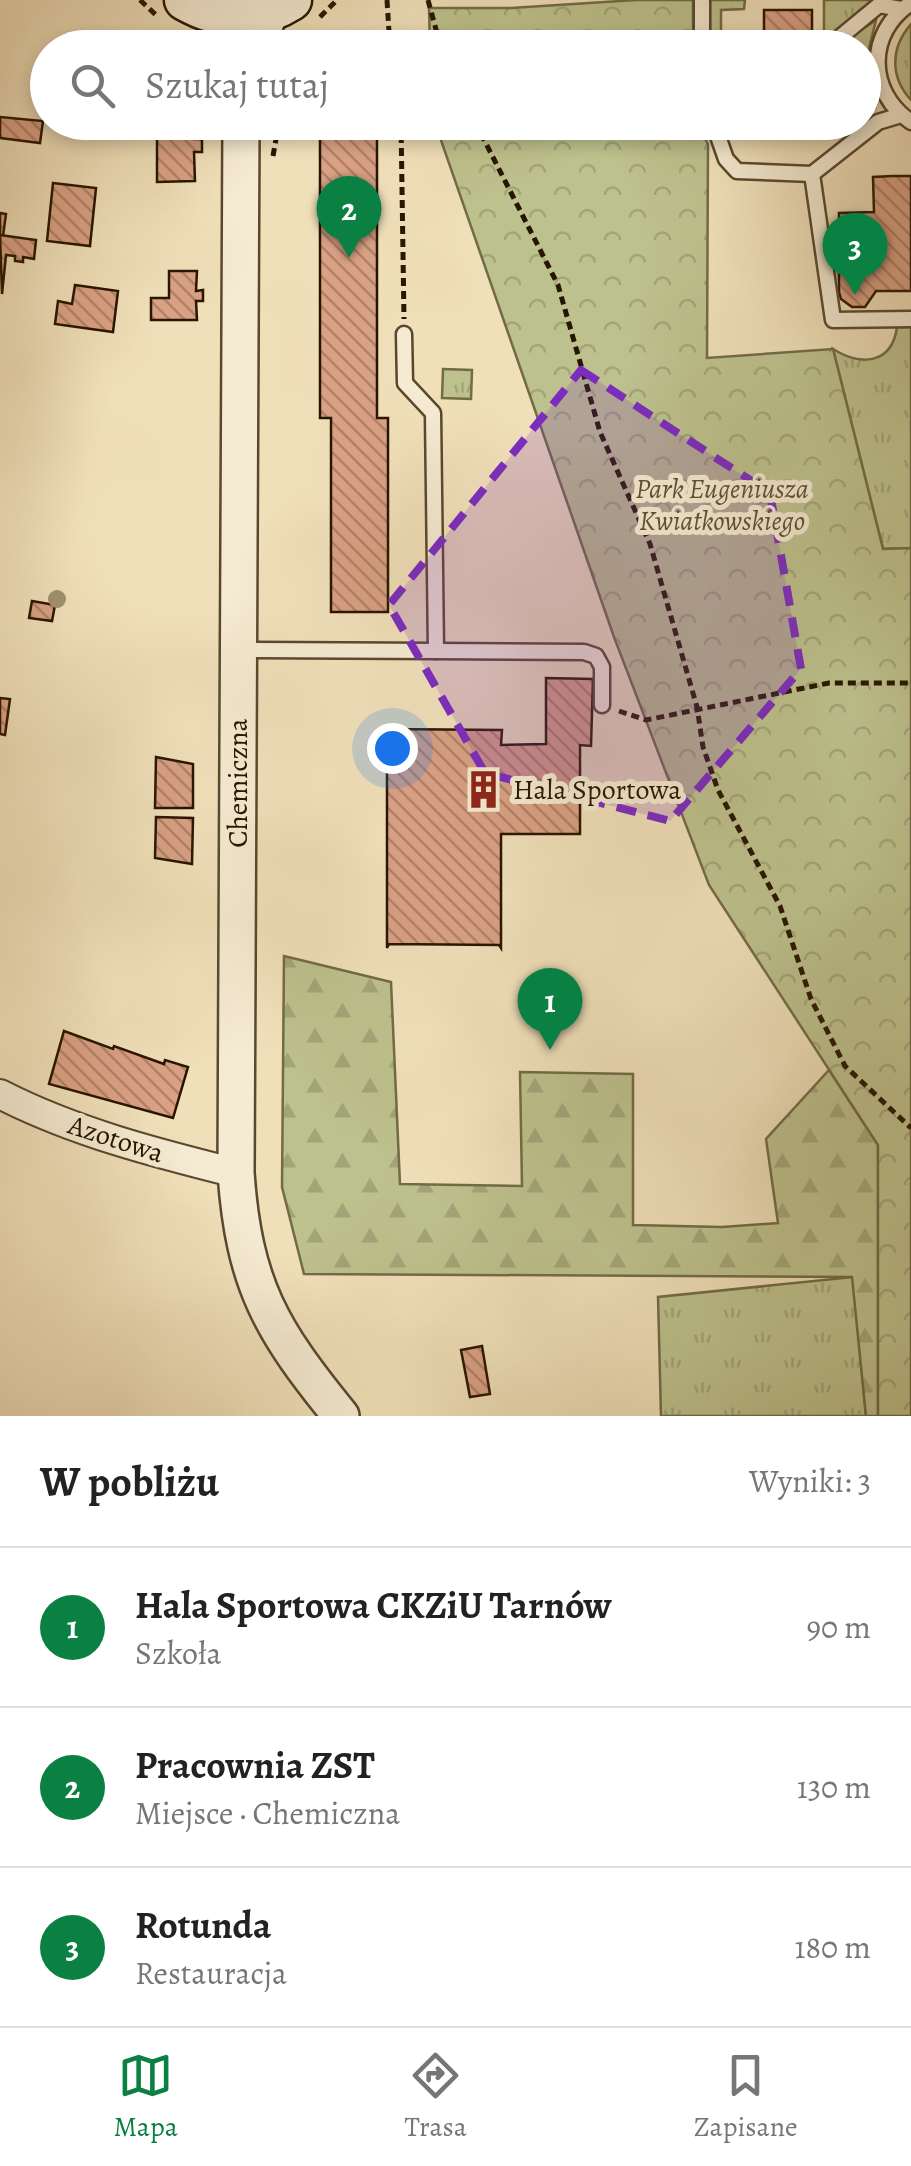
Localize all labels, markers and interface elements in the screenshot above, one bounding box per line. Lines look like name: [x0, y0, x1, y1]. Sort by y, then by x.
search box: [30, 30, 881, 140]
icon: search: [65, 58, 120, 113]
text: Szukaj tutaj: [145, 59, 329, 111]
pin: 2: [316, 176, 382, 258]
pin: 3: [822, 212, 888, 295]
park label: Park Eugeniusza Kwiatkowskiego: [635, 470, 809, 540]
street label: Chemiczna: [219, 718, 257, 848]
your location: [367, 723, 418, 774]
building icon: Hala Sportowa: [462, 769, 504, 811]
place label: Hala Sportowa: [513, 771, 681, 809]
pin: 1: [518, 968, 582, 1050]
street label: Azotowa: [62, 1105, 169, 1172]
text: W pobliżu: [40, 1453, 219, 1510]
text: Wyniki: 3: [749, 1459, 871, 1503]
text: Hala Sportowa CKZiU Tarnów: [135, 1579, 612, 1631]
text: 1: [67, 1605, 78, 1649]
text: 90 m: [806, 1605, 871, 1649]
text: Szkoła: [135, 1631, 221, 1675]
text: Pracownia ZST: [135, 1739, 375, 1791]
text: 2: [65, 1765, 80, 1809]
text: 130 m: [797, 1765, 871, 1809]
text: Miejsce · Chemiczna: [135, 1791, 400, 1835]
text: Rotunda: [135, 1899, 271, 1951]
text: 3: [66, 1925, 79, 1969]
text: 180 m: [795, 1925, 871, 1969]
text: Restauracja: [135, 1951, 287, 1995]
tab: Mapa: [113, 2048, 178, 2146]
tab: Trasa: [405, 2048, 467, 2146]
tab: Zapisane: [694, 2048, 798, 2146]

